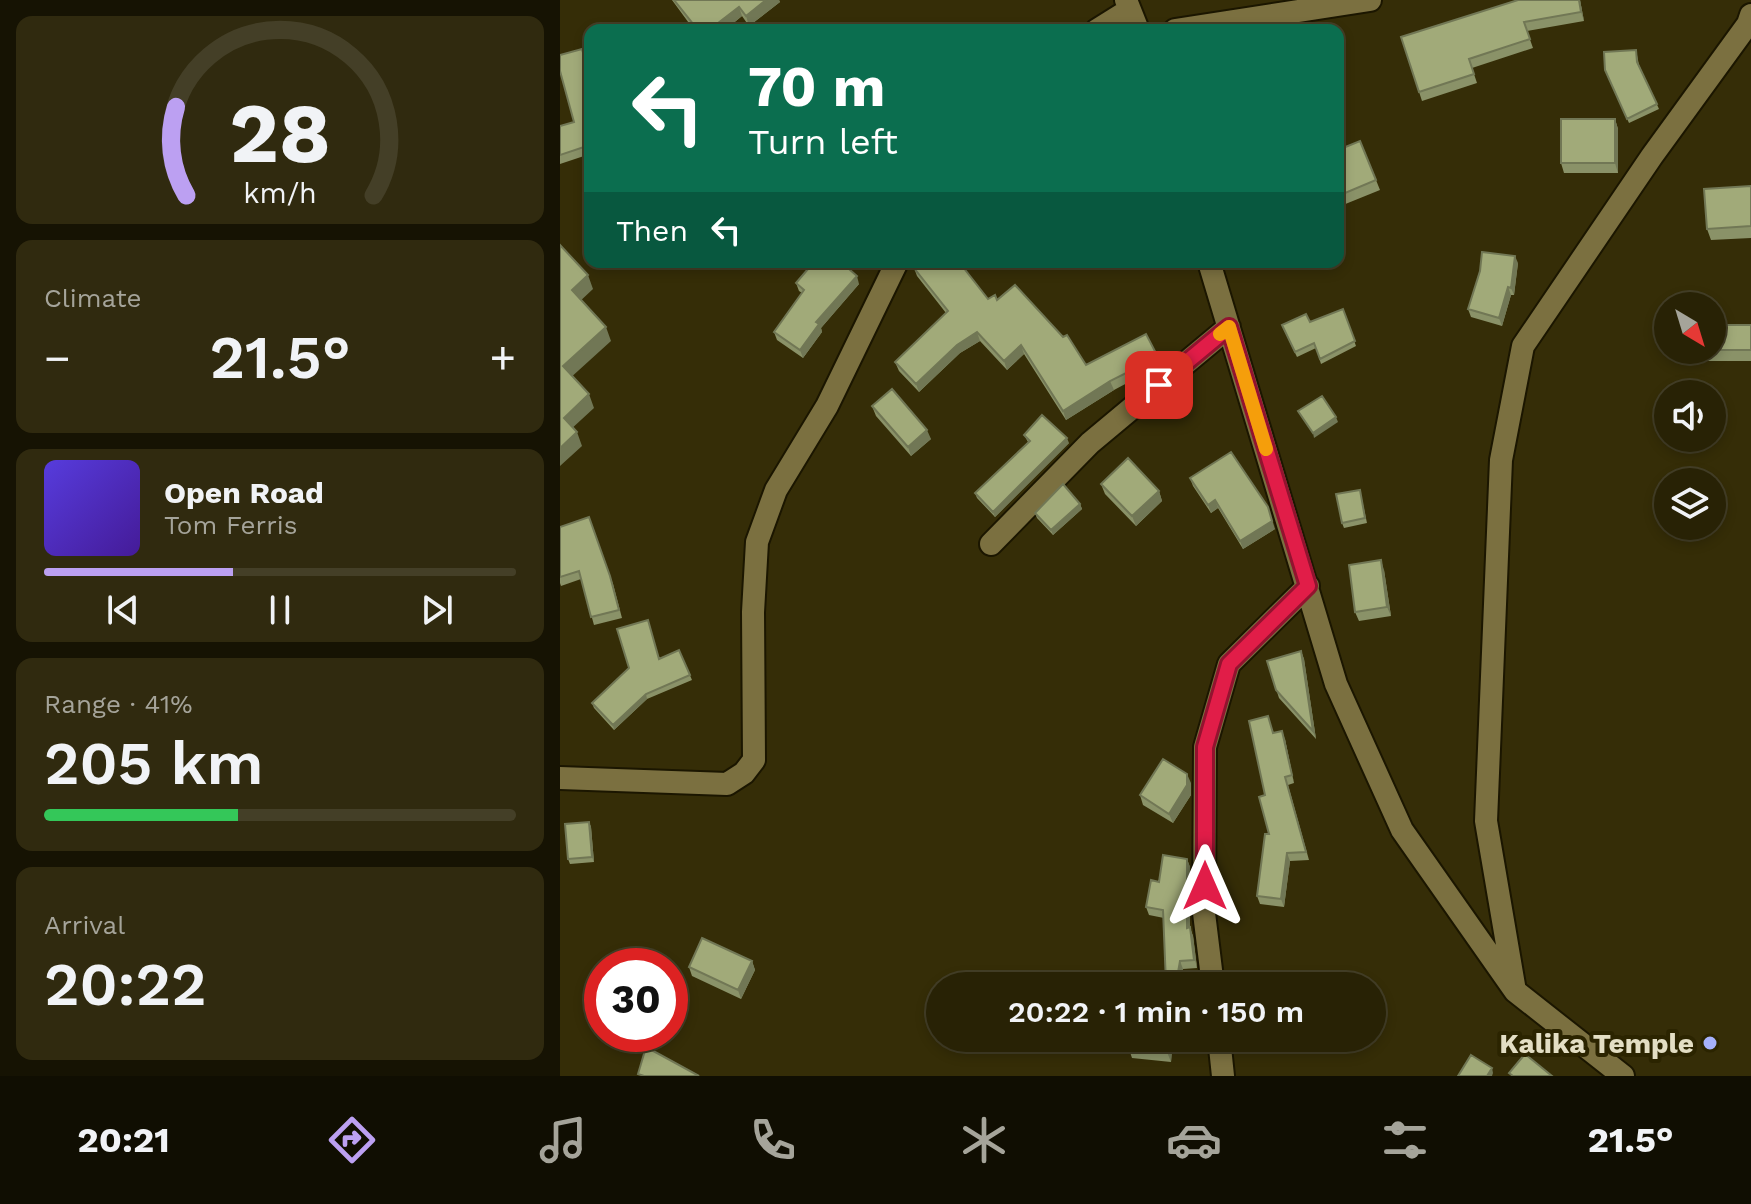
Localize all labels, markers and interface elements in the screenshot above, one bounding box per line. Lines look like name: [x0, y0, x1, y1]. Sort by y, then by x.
text: 70 m: [748, 54, 885, 120]
icon: left: [616, 56, 720, 160]
text: 28: [229, 85, 331, 182]
text: Turn left: [748, 121, 898, 163]
text: km/h: [243, 176, 317, 210]
icon: left: [704, 208, 748, 252]
text: Then: [616, 213, 688, 248]
text: Climate: [44, 283, 142, 313]
north arrow: [1654, 292, 1726, 364]
map controls: [1654, 292, 1726, 540]
text: 21.5°: [209, 322, 351, 393]
text: −: [44, 332, 71, 384]
text: +: [489, 332, 516, 384]
pin: [1125, 351, 1193, 419]
icon: arrive: [1137, 363, 1181, 407]
button: sound: [1654, 380, 1726, 452]
button: layers: [1654, 468, 1726, 540]
text: Open Road: [164, 475, 324, 510]
text: Tom Ferris: [164, 510, 297, 540]
icon: previous: [101, 588, 145, 632]
icon: pause: [258, 588, 302, 632]
icon: next: [415, 588, 459, 632]
text: Range · 41%: [44, 689, 192, 719]
text: 205 km: [44, 728, 264, 799]
position arrow: [1163, 844, 1247, 928]
text: Arrival: [44, 910, 125, 940]
speed limit sign: 30: [584, 948, 688, 1052]
text: 20:22: [44, 949, 207, 1020]
text: 20:22 · 1 min · 150 m: [1008, 994, 1304, 1029]
place label: Kalika Temple: [1499, 1027, 1694, 1060]
marker: Kalika Temple: [1701, 1034, 1719, 1052]
icon: directions: [324, 1112, 380, 1168]
icon: music: [535, 1112, 591, 1168]
icon: phone: [745, 1112, 801, 1168]
icon: climate: [956, 1112, 1012, 1168]
icon: car: [1166, 1112, 1222, 1168]
icon: filters: [1377, 1112, 1433, 1168]
text: 20:21: [77, 1119, 170, 1161]
text: 21.5°: [1587, 1119, 1674, 1161]

